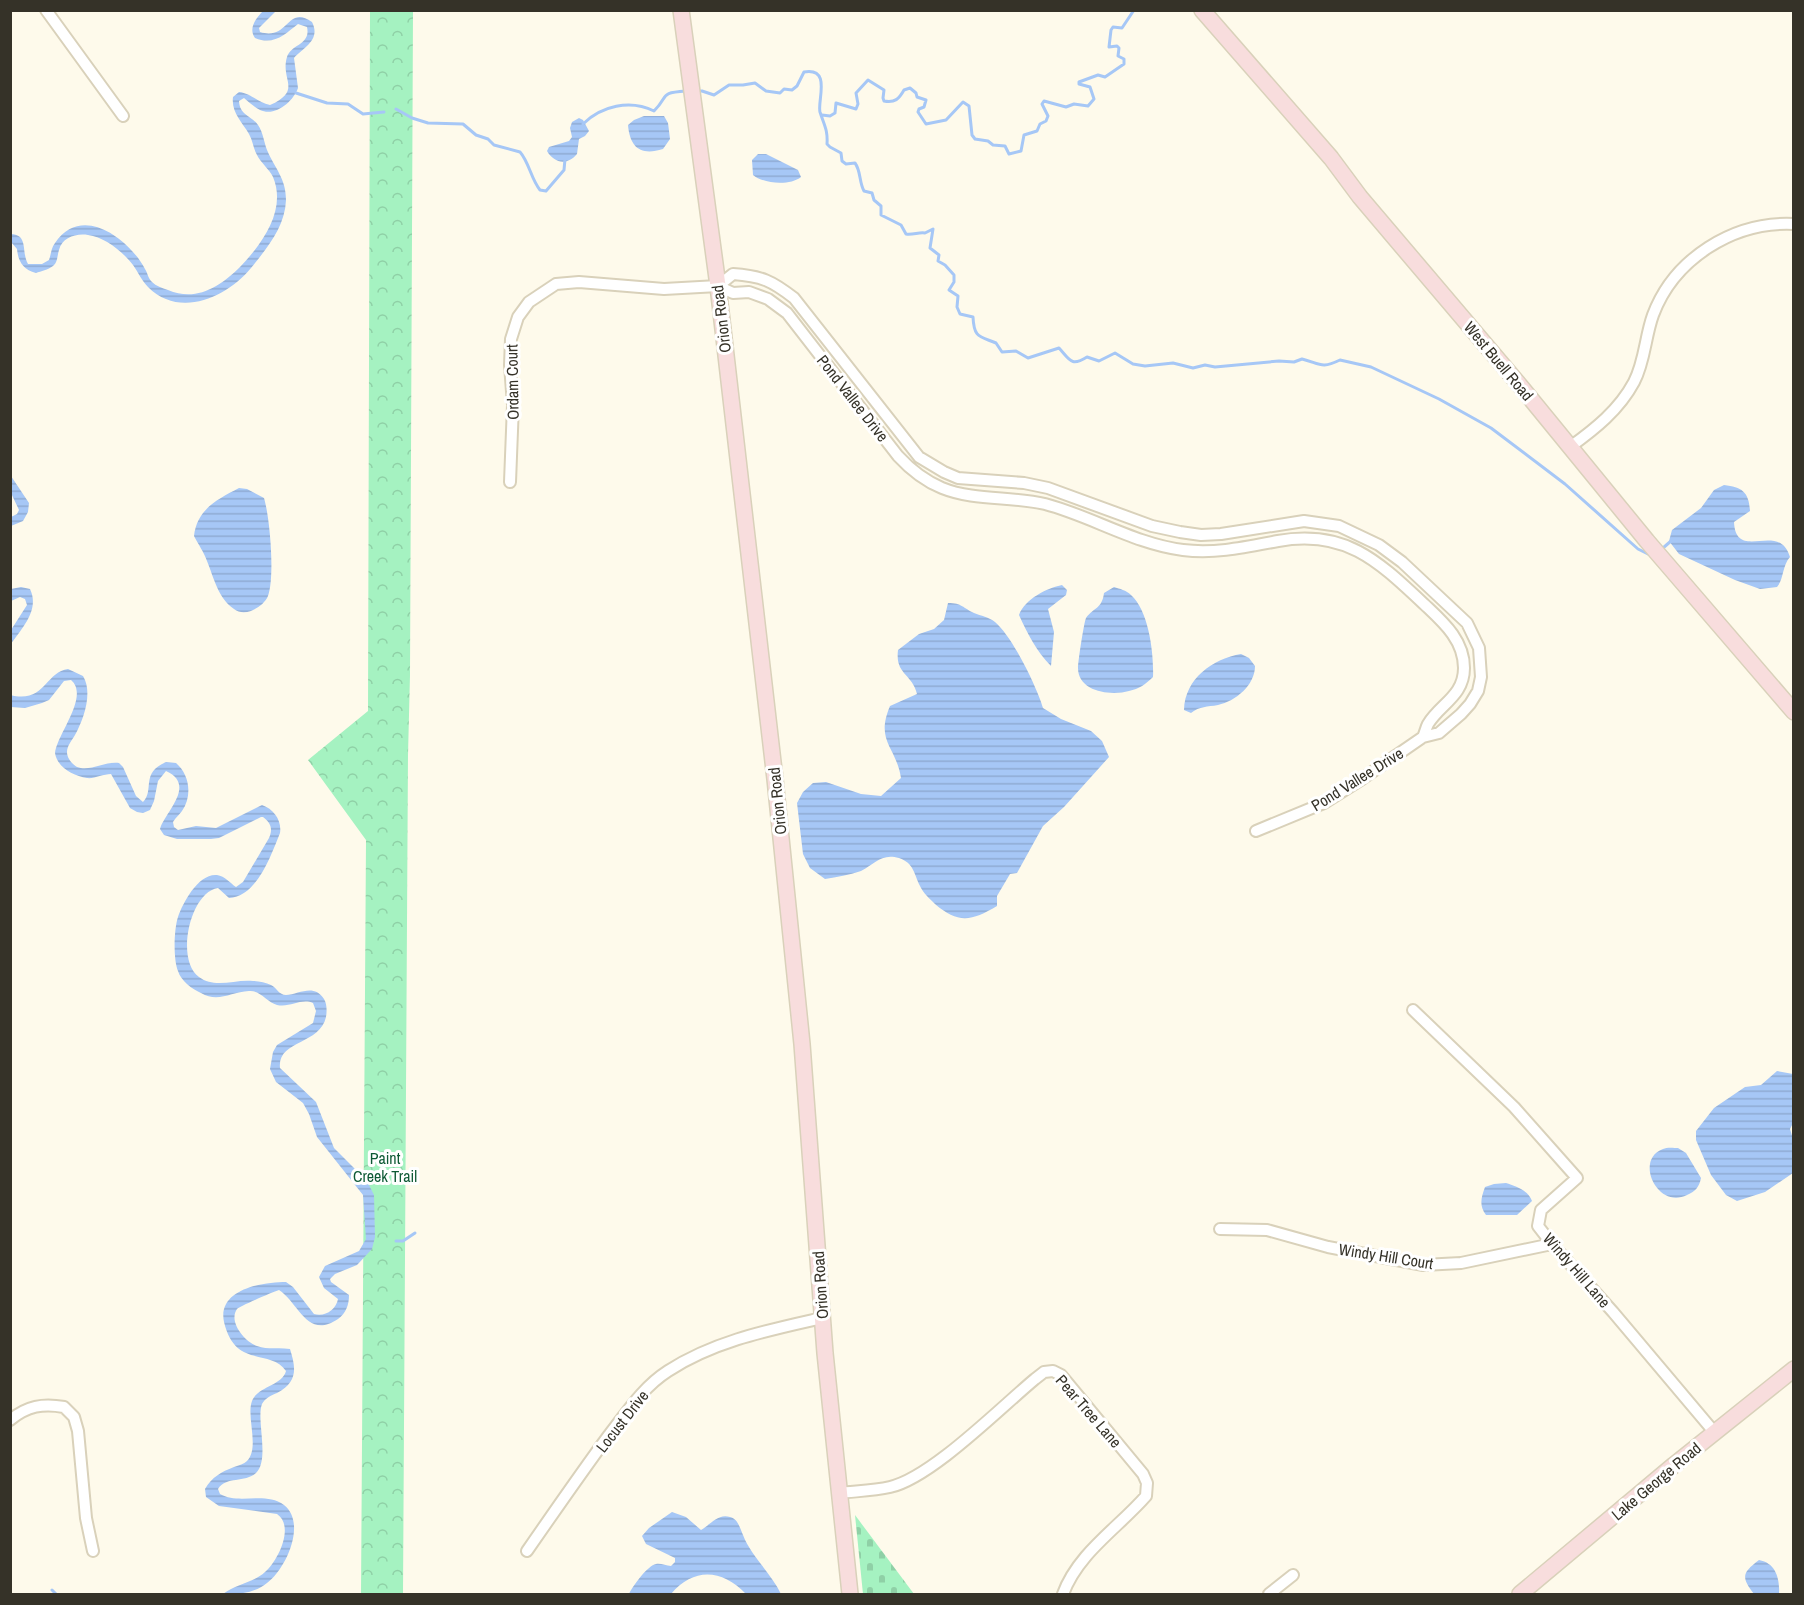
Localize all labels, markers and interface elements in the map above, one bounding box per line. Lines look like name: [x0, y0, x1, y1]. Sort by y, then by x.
street label: Orion Road: [706, 284, 736, 354]
street label: West Buell Road: [1459, 317, 1539, 405]
street label: Ordam Court: [500, 344, 524, 420]
street label: Pond Vallee Drive: [812, 350, 894, 446]
street label: Pond Vallee Drive: [1307, 742, 1407, 816]
street label: Orion Road: [763, 766, 791, 836]
park label: Paint Creek Trail: [353, 1147, 417, 1187]
street label: Windy Hill Lane: [1538, 1228, 1616, 1312]
street label: Windy Hill Court: [1337, 1238, 1435, 1274]
street label: Orion Road: [807, 1250, 833, 1320]
street label: Pear Tree Lane: [1051, 1370, 1127, 1452]
street label: Locust Drive: [591, 1385, 653, 1457]
street label: Lake George Road: [1606, 1437, 1706, 1525]

